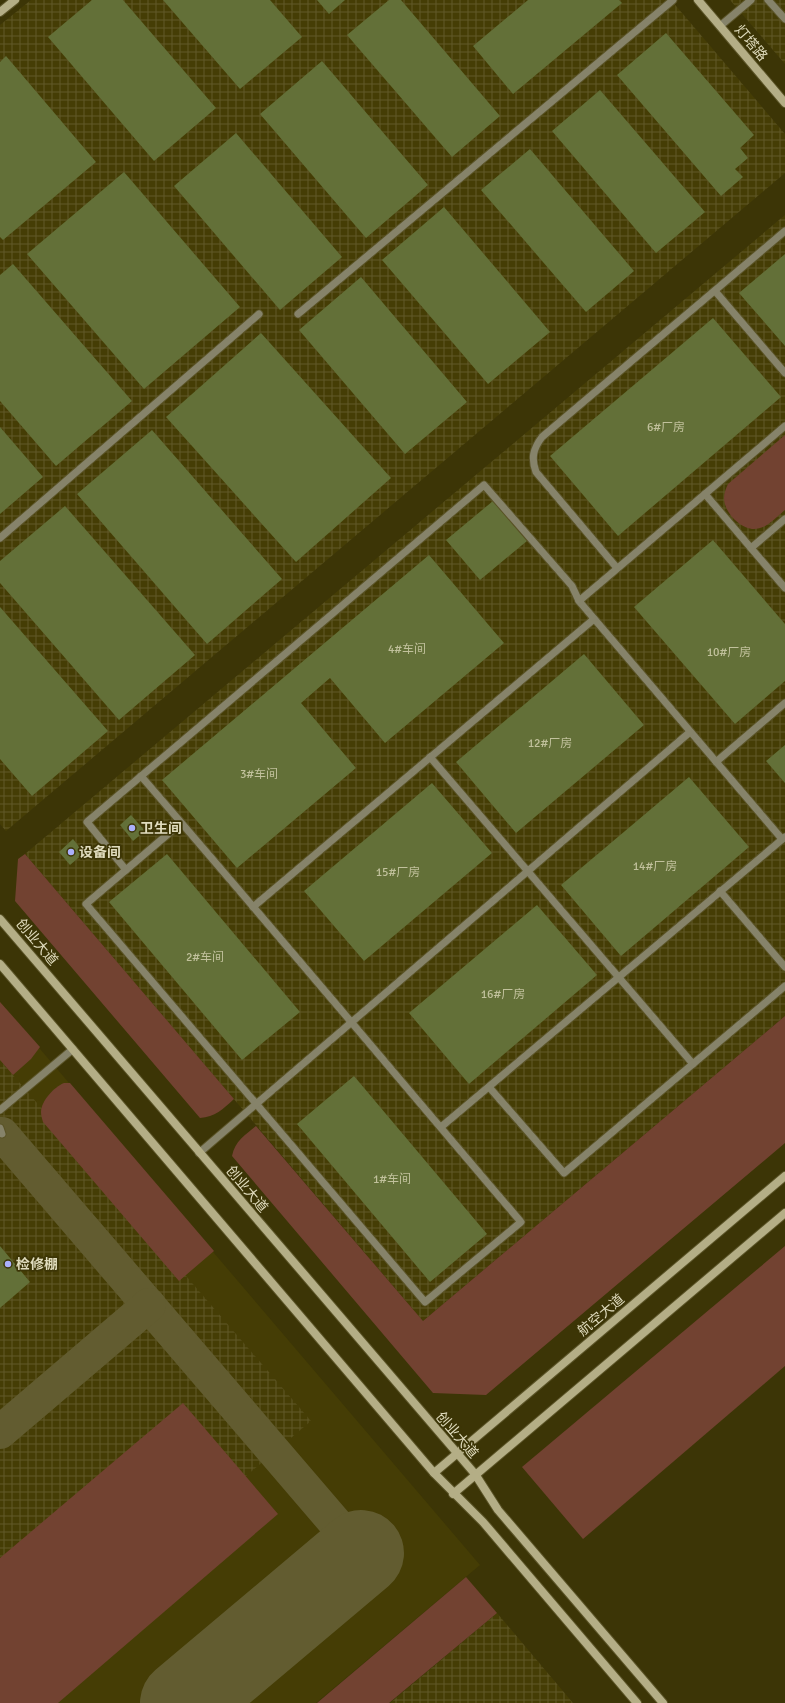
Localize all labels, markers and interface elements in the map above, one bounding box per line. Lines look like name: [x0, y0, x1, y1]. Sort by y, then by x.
street label: 灯塔路: [731, 21, 771, 65]
house number: 6#厂房: [647, 420, 685, 435]
house number: 4#车间: [388, 642, 426, 657]
house number: 10#厂房: [707, 645, 751, 660]
house number: 12#厂房: [528, 736, 572, 751]
house number: 3#车间: [240, 767, 278, 782]
place label: 卫生间: [140, 820, 182, 837]
marker: 卫生间: [127, 823, 137, 833]
place label: 设备间: [79, 844, 121, 861]
marker: 设备间: [66, 847, 76, 857]
house number: 14#厂房: [633, 859, 677, 874]
house number: 15#厂房: [376, 865, 420, 880]
street label: 创业大道: [12, 915, 62, 969]
house number: 2#车间: [186, 950, 224, 965]
house number: 16#厂房: [481, 987, 525, 1002]
street label: 创业大道: [222, 1162, 272, 1216]
house number: 1#车间: [373, 1172, 411, 1187]
place label: 检修棚: [16, 1256, 58, 1273]
marker: 检修棚: [3, 1259, 13, 1269]
street label: 航空大道: [574, 1290, 628, 1340]
street label: 创业大道: [432, 1408, 482, 1462]

